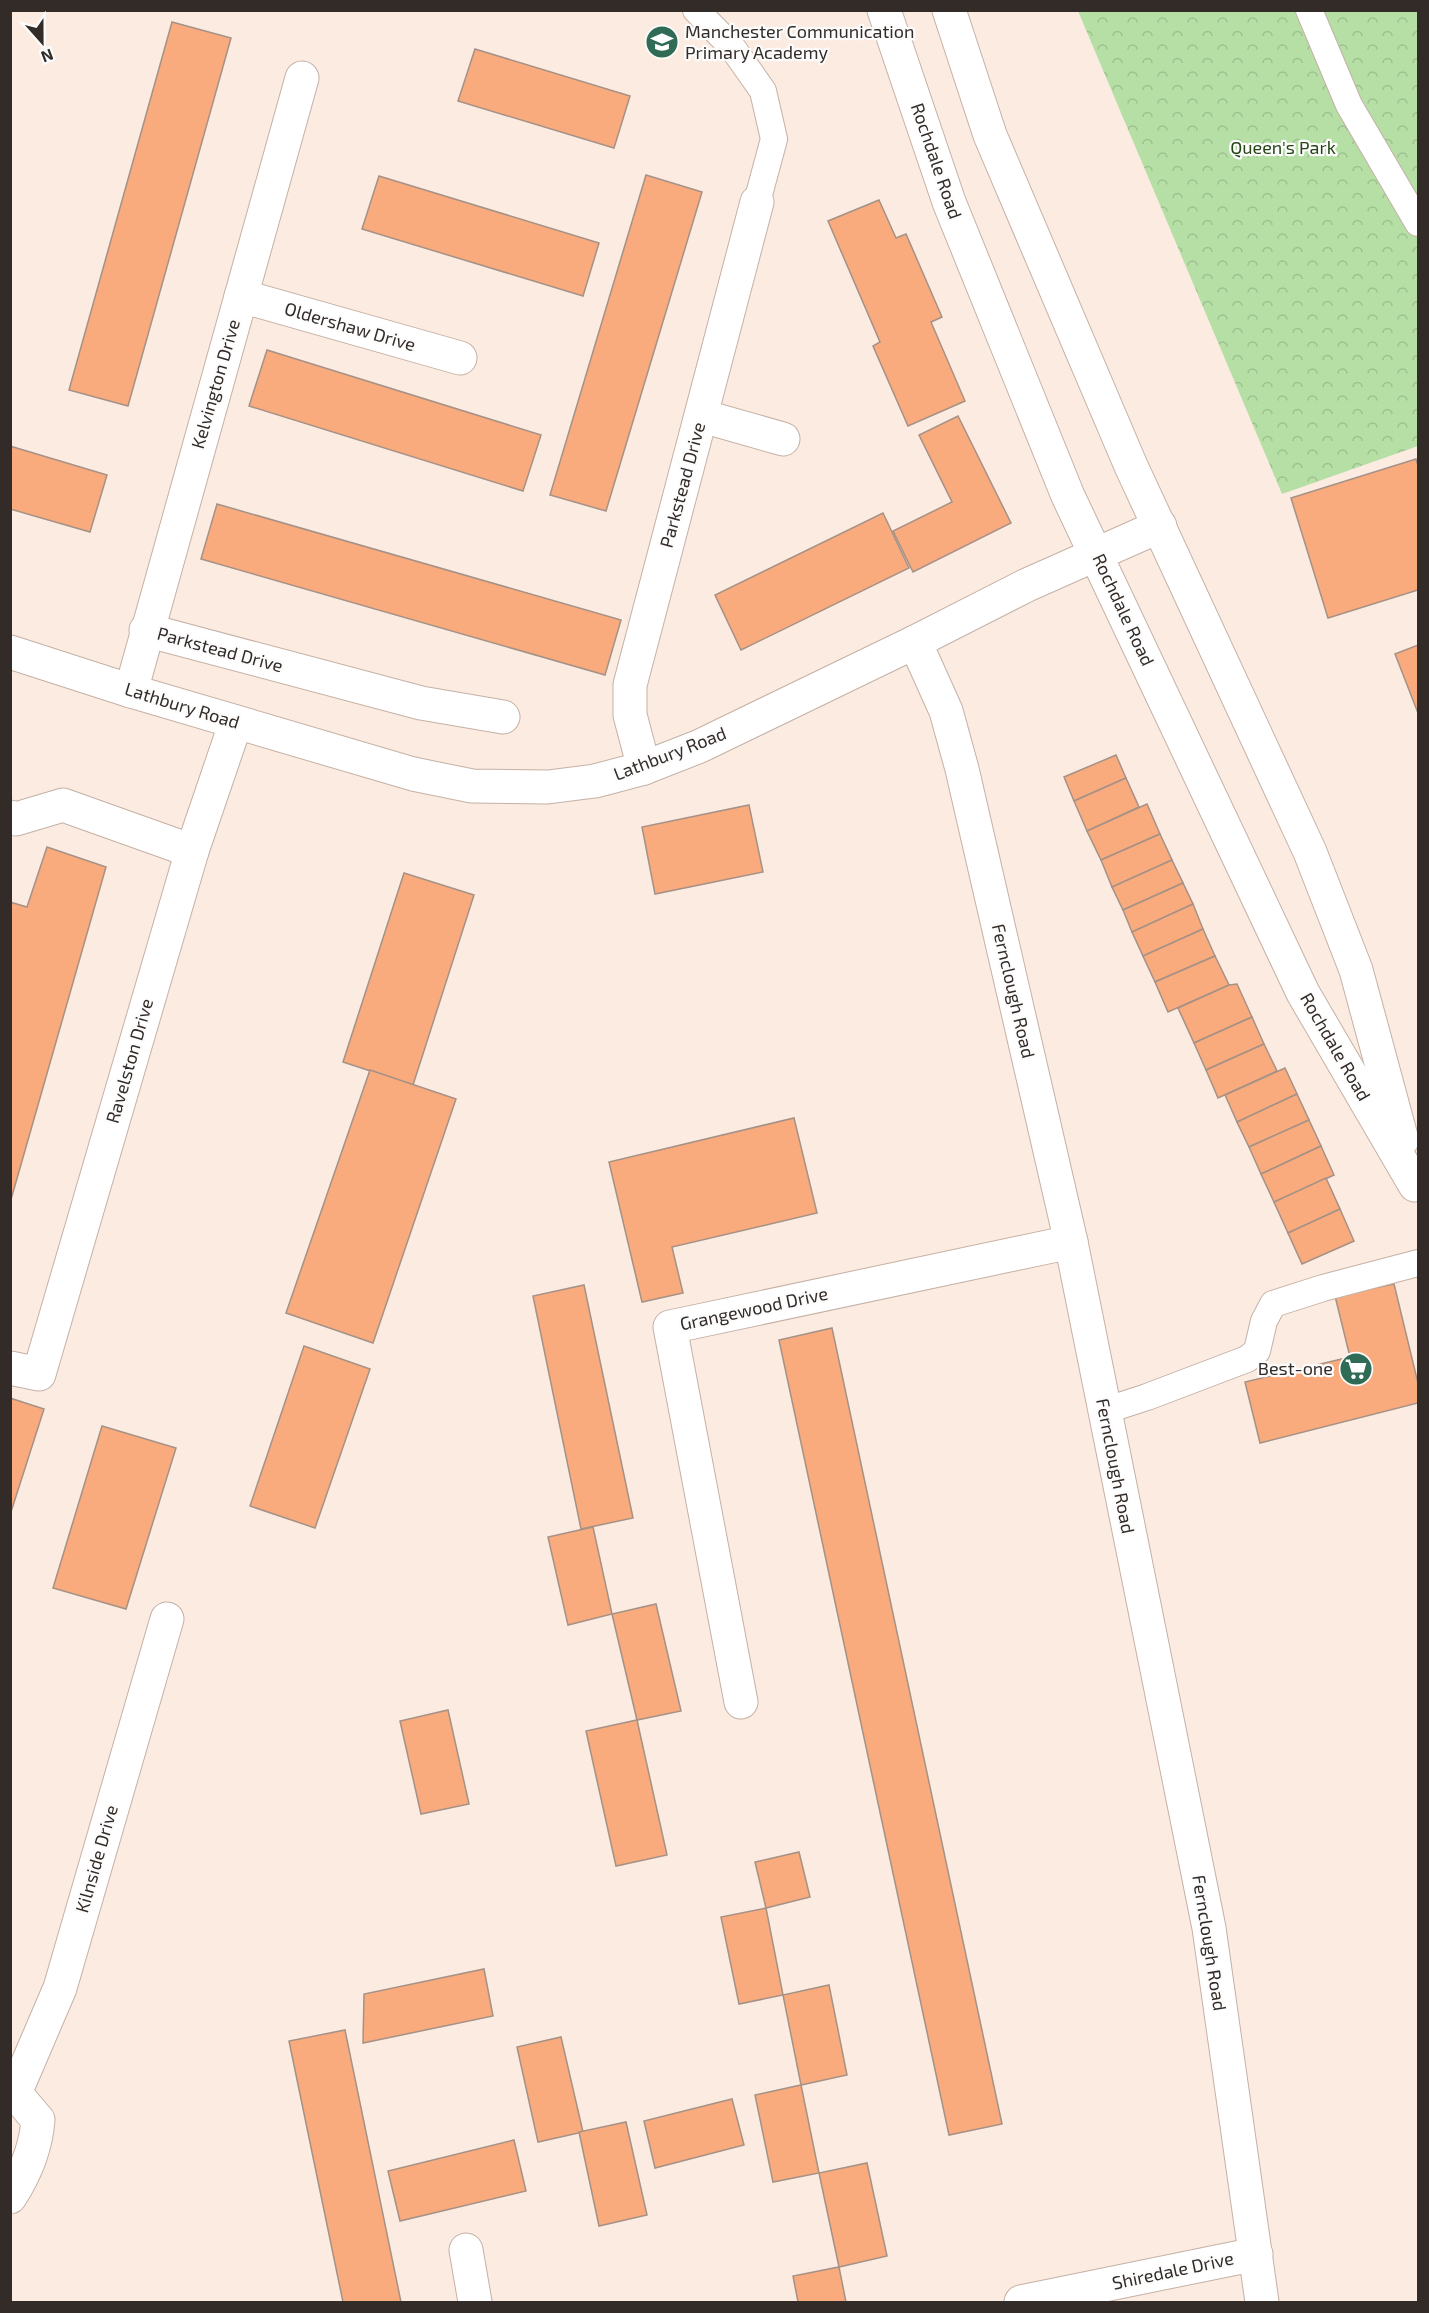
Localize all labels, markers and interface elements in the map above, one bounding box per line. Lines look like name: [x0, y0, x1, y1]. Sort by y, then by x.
north arrow: [12, 12, 72, 72]
place label: Manchester Communication Primary Academy: [685, 20, 914, 63]
school or university icon: Manchester Communication Primary Academy: [644, 24, 680, 60]
text: N: [39, 46, 56, 67]
street label: Rochdale Road: [907, 100, 967, 222]
park label: Queen's Park: [1230, 136, 1336, 158]
street label: Oldershaw Drive: [282, 297, 418, 355]
street label: Kelvington Drive: [186, 316, 244, 451]
street label: Parkstead Drive: [655, 419, 709, 550]
street label: Rochdale Road: [1088, 550, 1159, 669]
street label: Parkstead Drive: [155, 622, 286, 676]
street label: Lathbury Road: [122, 677, 242, 733]
street label: Lathbury Road: [610, 722, 729, 785]
street label: Fernclough Road: [988, 921, 1040, 1060]
street label: Rochdale Road: [1296, 989, 1376, 1104]
street label: Ravelston Drive: [101, 996, 157, 1126]
street label: Grangewood Drive: [678, 1282, 830, 1334]
supermarket icon: Best-one: [1338, 1351, 1374, 1387]
place label: Best-one: [1258, 1357, 1333, 1379]
street label: Fernclough Road: [1092, 1396, 1140, 1535]
street label: Kilnside Drive: [70, 1802, 122, 1915]
street label: Fernclough Road: [1188, 1873, 1232, 2012]
street label: Shiredale Drive: [1110, 2246, 1236, 2294]

